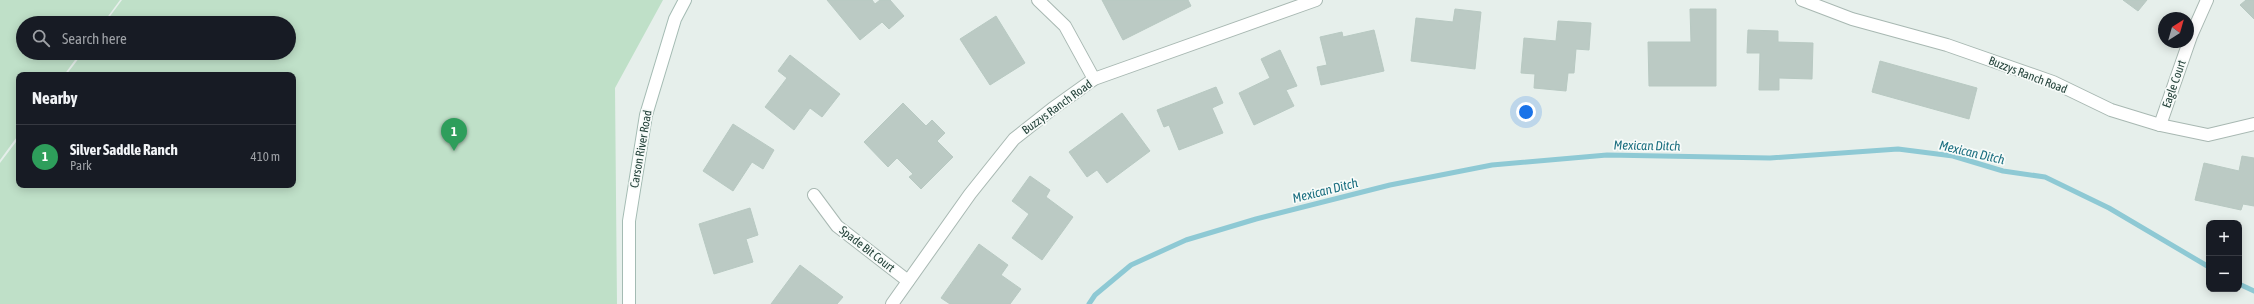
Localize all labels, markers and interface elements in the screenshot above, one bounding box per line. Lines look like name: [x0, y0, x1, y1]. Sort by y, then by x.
north arrow: [2158, 12, 2194, 48]
search box: [16, 16, 296, 60]
icon: search: [30, 27, 52, 49]
text: Search here: [62, 30, 127, 47]
street label: Buzzys Ranch Road: [1987, 54, 2069, 96]
street label: Eagle Court: [2159, 58, 2189, 110]
street label: Buzzys Ranch Road: [1019, 77, 1095, 137]
text: Nearby: [32, 88, 78, 108]
your location: [1516, 102, 1536, 122]
street label: Carson River Road: [627, 109, 655, 189]
pin: 1: [441, 118, 467, 151]
water label: Mexican Ditch: [1614, 137, 1681, 154]
water label: Mexican Ditch: [1938, 138, 2007, 167]
text: Silver Saddle Ranch: [70, 141, 178, 158]
text: 1: [42, 149, 48, 164]
text: 410 m: [251, 149, 280, 164]
text: Park: [70, 158, 92, 173]
water label: Mexican Ditch: [1291, 175, 1360, 206]
map controls: [2206, 220, 2242, 292]
button: +: [2206, 220, 2242, 256]
street label: Spade Bit Court: [837, 223, 898, 275]
button: −: [2206, 256, 2242, 292]

